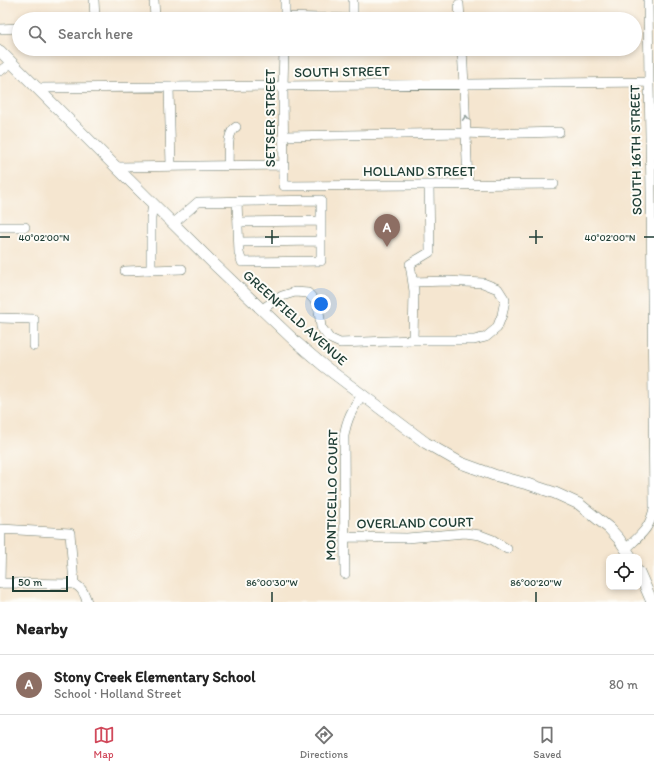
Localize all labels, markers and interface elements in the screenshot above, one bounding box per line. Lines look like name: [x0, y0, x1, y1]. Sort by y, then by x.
search box: [12, 12, 642, 56]
icon: search: [26, 23, 48, 45]
text: Search here: [58, 25, 133, 43]
street label: SOUTH STREET: [294, 63, 390, 81]
street label: SETSER STREET: [262, 69, 279, 167]
street label: SOUTH 16TH STREET: [626, 85, 646, 215]
one-way arrow: [461, 115, 470, 121]
street label: HOLLAND STREET: [363, 163, 475, 180]
pin: A: [374, 214, 400, 247]
text: 40°02'00"N: [18, 231, 70, 244]
text: 40°02'00"N: [584, 231, 636, 244]
street label: GREENFIELD AVENUE: [239, 267, 351, 369]
your location: [311, 294, 331, 314]
street label: MONTICELLO COURT: [322, 429, 342, 561]
street label: OVERLAND COURT: [356, 513, 474, 533]
map controls: [606, 554, 642, 590]
button: locate: [606, 554, 642, 590]
scale bar: [12, 574, 68, 593]
text: 50 m: [18, 576, 42, 589]
text: 86°00'30"W: [246, 576, 298, 589]
text: 86°00'20"W: [510, 576, 562, 589]
text: Nearby: [16, 618, 68, 638]
text: Stony Creek Elementary School: [54, 668, 255, 686]
text: A: [25, 677, 33, 692]
text: 80 m: [609, 677, 638, 692]
text: School · Holland Street: [54, 686, 181, 701]
tab: Map: [93, 724, 115, 761]
tab: Directions: [300, 724, 348, 761]
tab: Saved: [533, 724, 561, 761]

